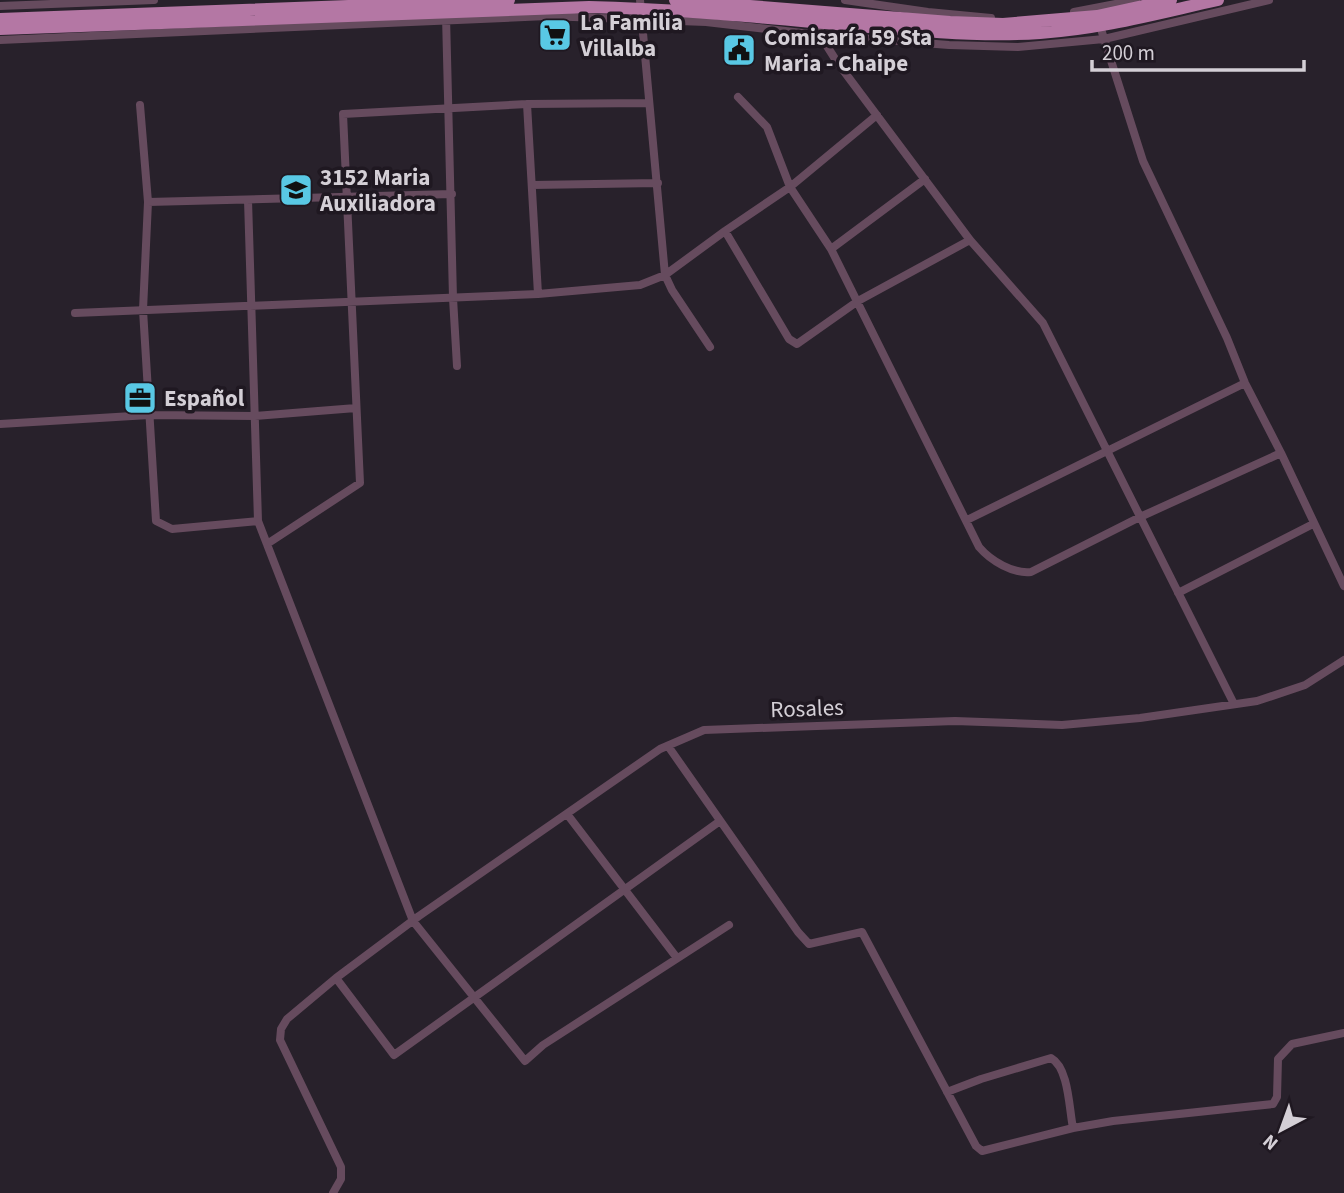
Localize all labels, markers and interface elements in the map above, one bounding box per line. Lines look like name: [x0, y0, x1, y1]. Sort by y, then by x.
place label: La Familia Villalba: [579, 6, 683, 65]
supermarket icon: La Familia Villalba: [536, 16, 574, 54]
place label: Comisaría 59 Sta Maria - Chaipe: [764, 21, 932, 80]
scale bar: [1092, 28, 1304, 72]
public building icon: Comisaría 59 Sta Maria - Chaipe: [720, 31, 758, 69]
text: 200 m: [1102, 38, 1155, 68]
place label: 3152 Maria Auxiliadora: [319, 161, 436, 220]
school or university icon: 3152 Maria Auxiliadora: [277, 171, 315, 209]
office icon: Español: [121, 379, 159, 417]
place label: Español: [164, 382, 245, 415]
street label: Rosales: [770, 691, 844, 726]
north arrow: [1246, 1095, 1316, 1165]
text: N: [1257, 1127, 1284, 1156]

